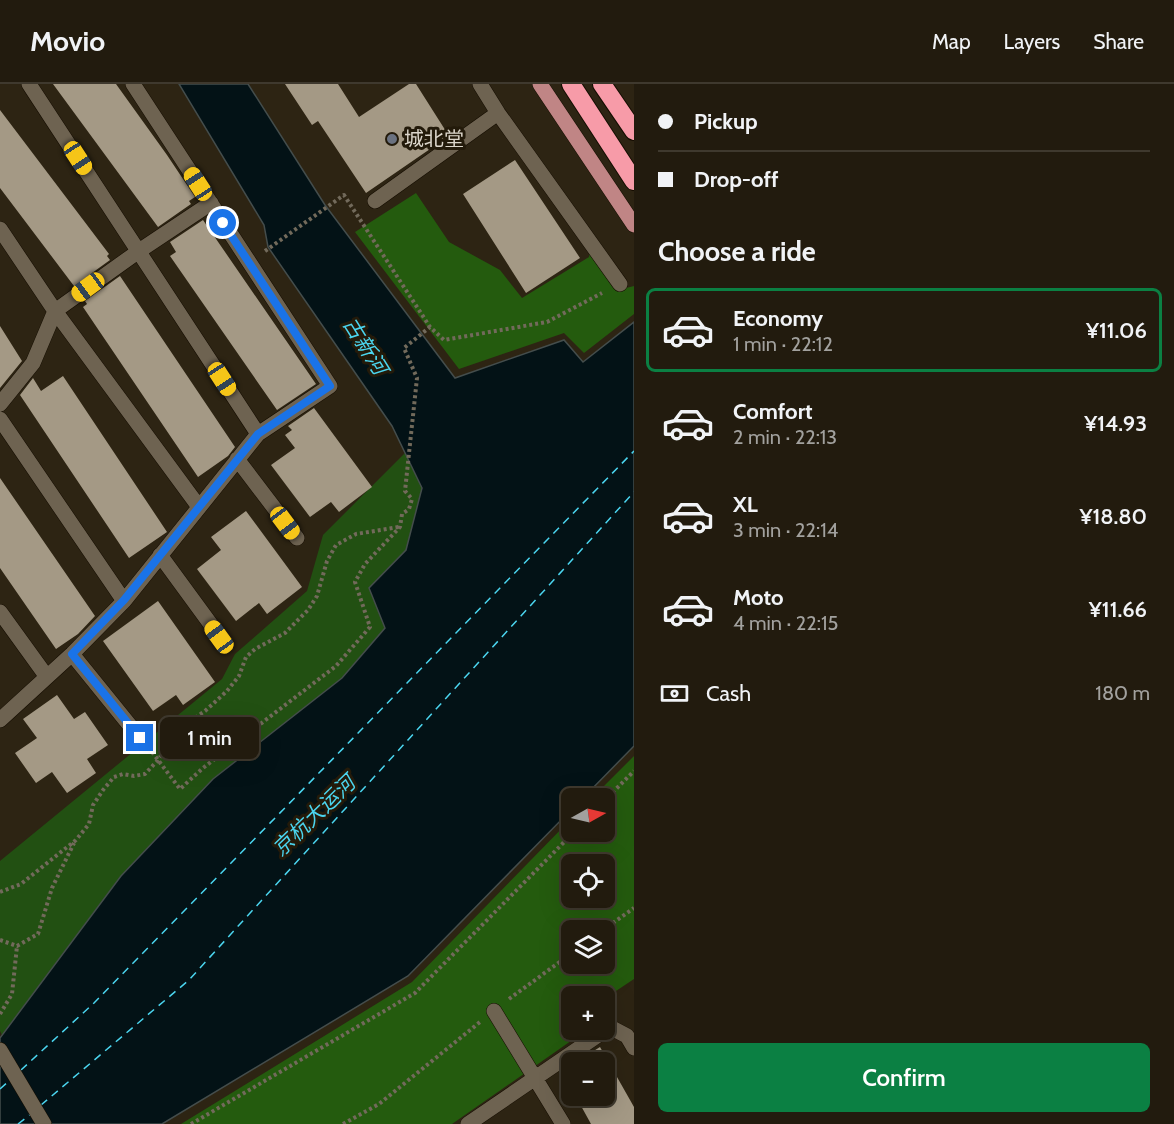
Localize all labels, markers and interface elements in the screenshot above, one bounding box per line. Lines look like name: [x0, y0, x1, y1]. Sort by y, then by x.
text: Movio: [30, 24, 105, 58]
text: Map: [932, 29, 971, 54]
text: Layers: [1004, 29, 1060, 54]
text: Share: [1093, 29, 1144, 54]
text: Pickup: [694, 108, 758, 135]
place label: 城北堂: [404, 127, 464, 151]
marker: 城北堂: [385, 132, 399, 146]
car: [61, 138, 95, 178]
car: [181, 164, 215, 204]
text: Drop-off: [694, 166, 778, 193]
route start: [209, 209, 236, 236]
text: Choose a ride: [658, 235, 816, 268]
car: [68, 269, 108, 305]
icon: car: [661, 303, 715, 357]
text: Economy: [733, 305, 823, 332]
water label: 古新河: [338, 312, 395, 382]
text: ¥11.06: [1086, 317, 1147, 344]
text: 1 min · 22:12: [733, 332, 833, 356]
car: [205, 359, 239, 399]
icon: car: [661, 396, 715, 450]
text: Comfort: [733, 398, 812, 425]
text: ¥14.93: [1084, 410, 1147, 437]
text: 2 min · 22:13: [733, 425, 837, 449]
icon: car: [661, 489, 715, 543]
text: XL: [733, 491, 758, 518]
car: [267, 503, 303, 543]
text: ¥18.80: [1079, 503, 1147, 530]
text: 3 min · 22:14: [733, 518, 838, 542]
icon: car: [661, 582, 715, 636]
text: Moto: [733, 584, 784, 611]
text: ¥11.66: [1089, 596, 1147, 623]
text: 4 min · 22:15: [733, 611, 838, 635]
car: [201, 617, 237, 657]
icon: cash: [658, 677, 691, 710]
text: Cash: [706, 680, 751, 707]
text: 180 m: [1095, 681, 1150, 705]
callout: 1 min: [161, 717, 260, 759]
route end: [126, 724, 153, 751]
text: 1 min: [187, 726, 232, 750]
water label: 京杭大运河: [267, 767, 363, 861]
north arrow: [561, 788, 615, 842]
map controls: [561, 788, 615, 1106]
button: locate: [561, 854, 615, 908]
button: layers: [561, 920, 615, 974]
button: +: [561, 986, 615, 1040]
button: Confirm: [658, 1043, 1150, 1112]
button: −: [561, 1052, 615, 1106]

